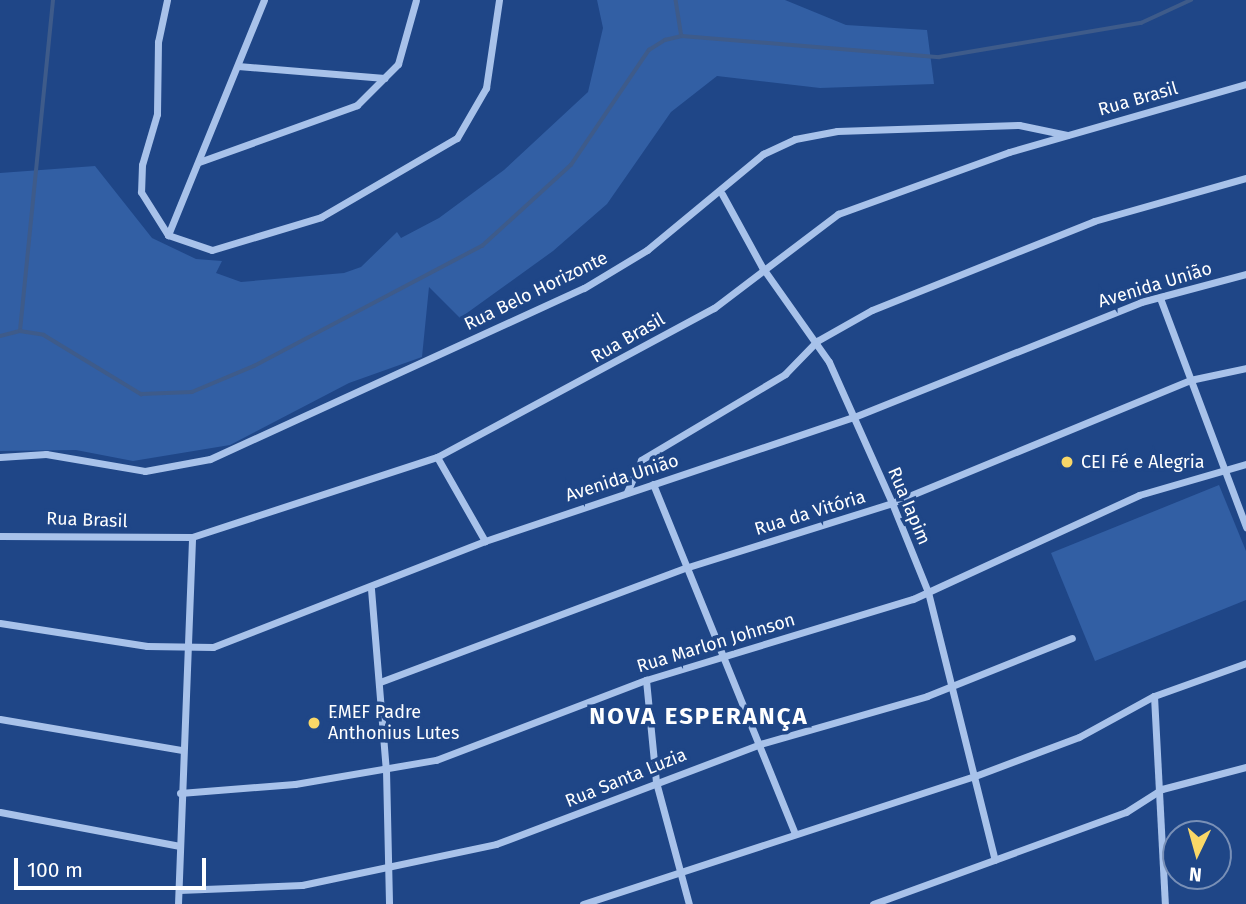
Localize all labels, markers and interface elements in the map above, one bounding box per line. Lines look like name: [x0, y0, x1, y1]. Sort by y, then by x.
street label: Rua Brasil: [1096, 77, 1180, 121]
street label: Rua Belo Horizonte: [461, 247, 611, 335]
street label: Avenida União: [1096, 257, 1214, 313]
street label: Rua Brasil: [587, 308, 669, 368]
street label: Avenida União: [563, 450, 681, 506]
place label: CEI Fé e Alegria: [1081, 451, 1205, 473]
marker: CEI Fé e Alegria: [1059, 454, 1075, 470]
street label: Rua Iapim: [883, 464, 935, 548]
street label: Rua da Vitória: [752, 486, 868, 540]
street label: Rua Brasil: [46, 508, 128, 532]
street label: Rua Marlon Johnson: [634, 609, 798, 677]
place label: EMEF Padre Anthonius Lutes: [328, 702, 459, 744]
district label: NOVA ESPERANÇA: [591, 703, 807, 731]
marker: EMEF Padre Anthonius Lutes: [306, 715, 322, 731]
street label: Rua Santa Luzia: [562, 744, 690, 812]
north arrow: [1162, 820, 1232, 890]
scale bar: [18, 844, 210, 888]
text: 100 m: [27, 857, 83, 883]
text: N: [1188, 862, 1203, 886]

